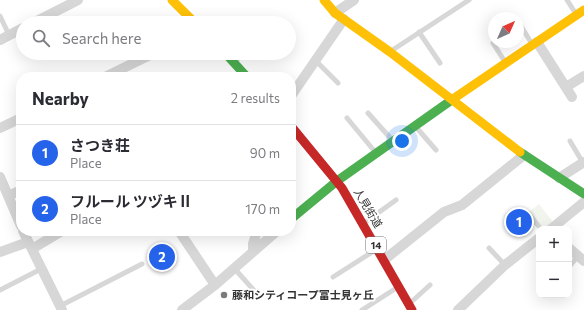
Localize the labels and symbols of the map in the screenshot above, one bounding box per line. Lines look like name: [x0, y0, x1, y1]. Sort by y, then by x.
north arrow: [488, 12, 524, 48]
your location: [392, 131, 412, 151]
street label: 人見街道: [352, 186, 385, 230]
pin: 1: [506, 207, 532, 237]
road number: 14: [366, 237, 386, 253]
pin: 2: [149, 242, 175, 272]
place label: 藤和シティコープ富士見ヶ丘: [232, 288, 374, 301]
marker: 藤和シティコープ富士見ヶ丘: [219, 290, 229, 300]

